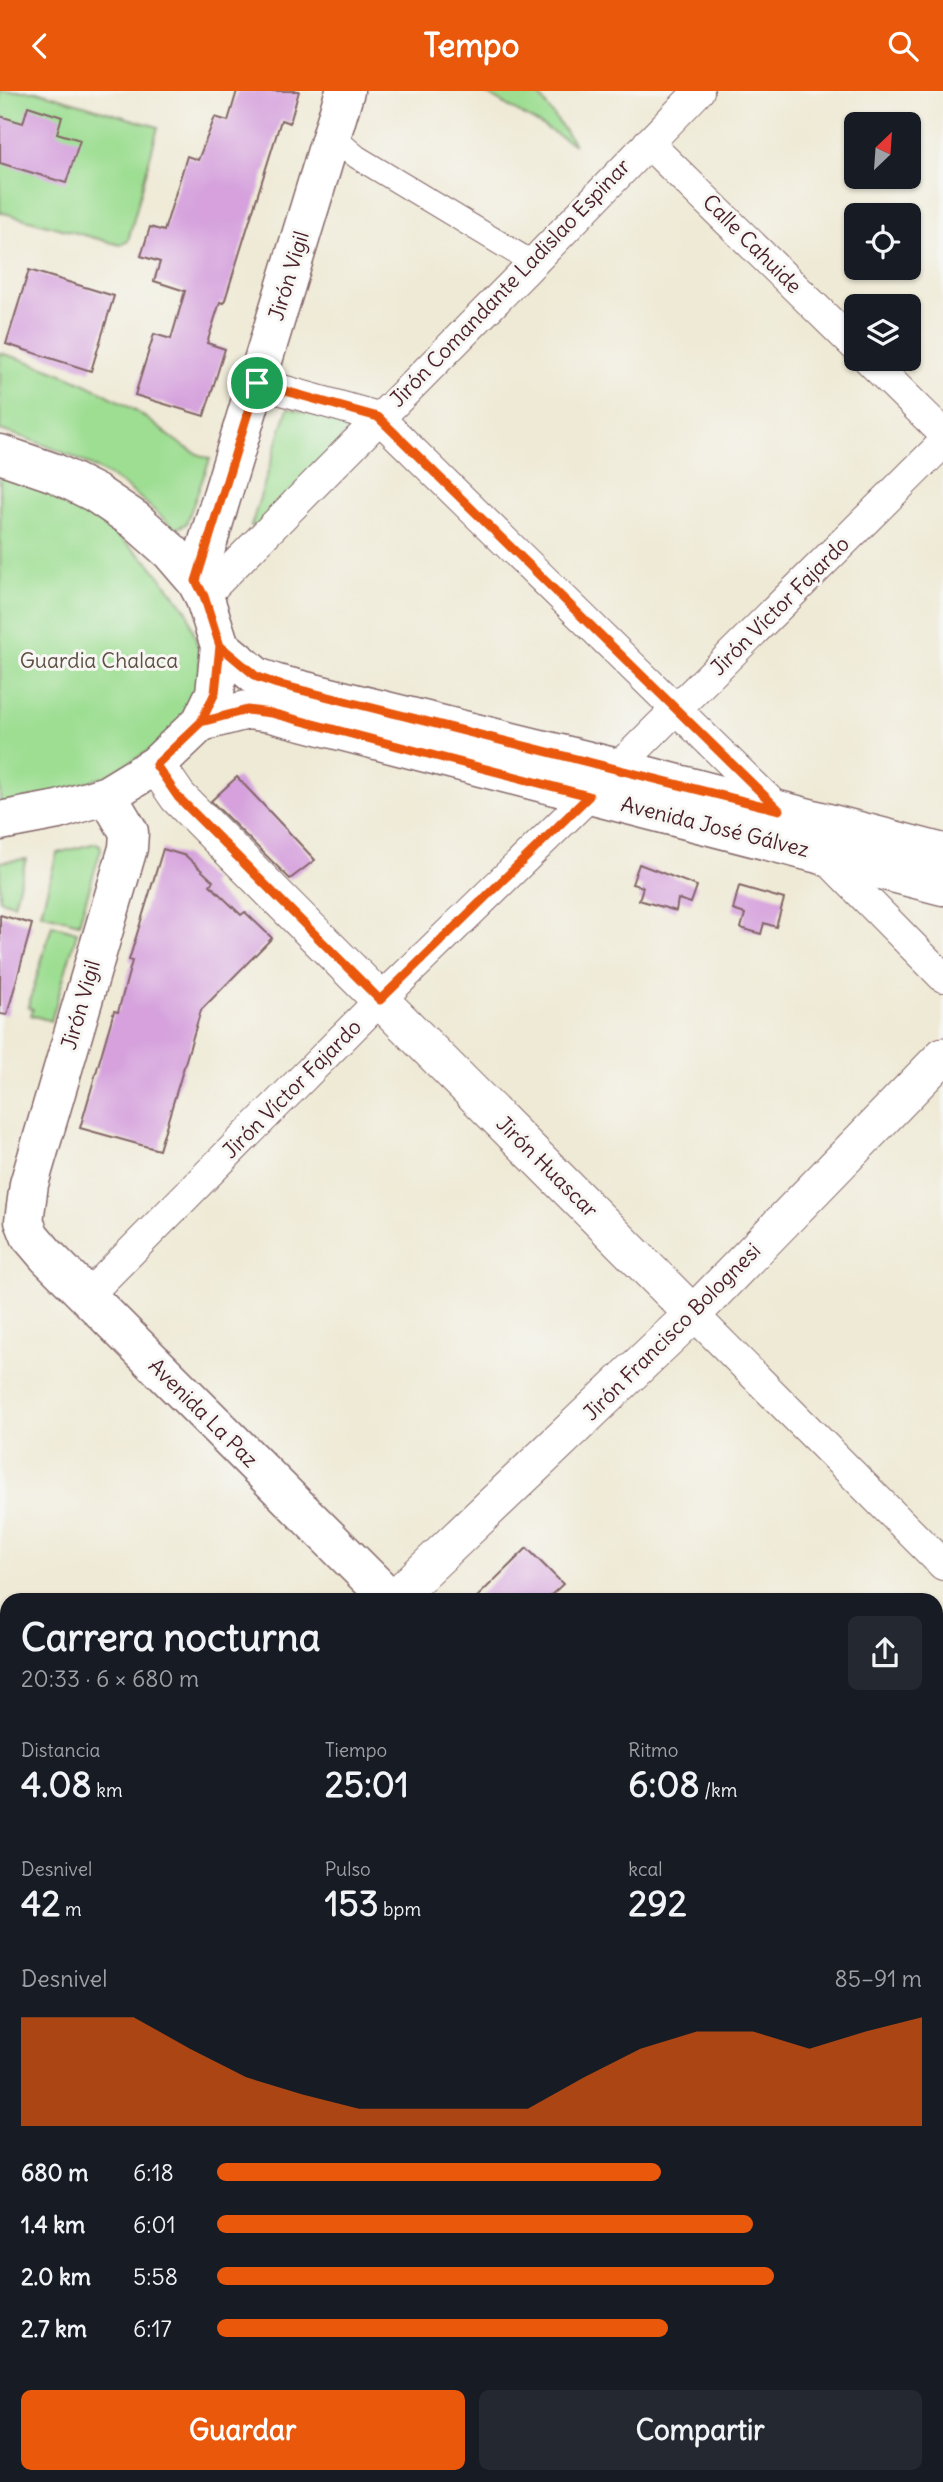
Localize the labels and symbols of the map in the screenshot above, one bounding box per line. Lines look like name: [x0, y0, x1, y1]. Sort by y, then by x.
north arrow: [844, 112, 920, 189]
street label: Jirón Comandante Ladislao Espinar: [384, 153, 636, 412]
street label: Calle Cahuide: [697, 188, 808, 299]
street label: Jirón Vigil: [262, 228, 315, 324]
pin: [227, 353, 287, 413]
street label: Jirón Víctor Fajardo: [704, 530, 855, 681]
park label: Guardia Chalaca: [20, 647, 178, 674]
street label: Avenida José Gálvez: [618, 790, 812, 863]
street label: Jirón Vigil: [55, 957, 106, 1053]
street label: Jirón Víctor Fajardo: [216, 1013, 367, 1164]
street label: Jirón Huascar: [491, 1110, 604, 1223]
street label: Jirón Francisco Bolognesi: [577, 1237, 766, 1426]
street label: Avenida La Paz: [143, 1352, 264, 1473]

